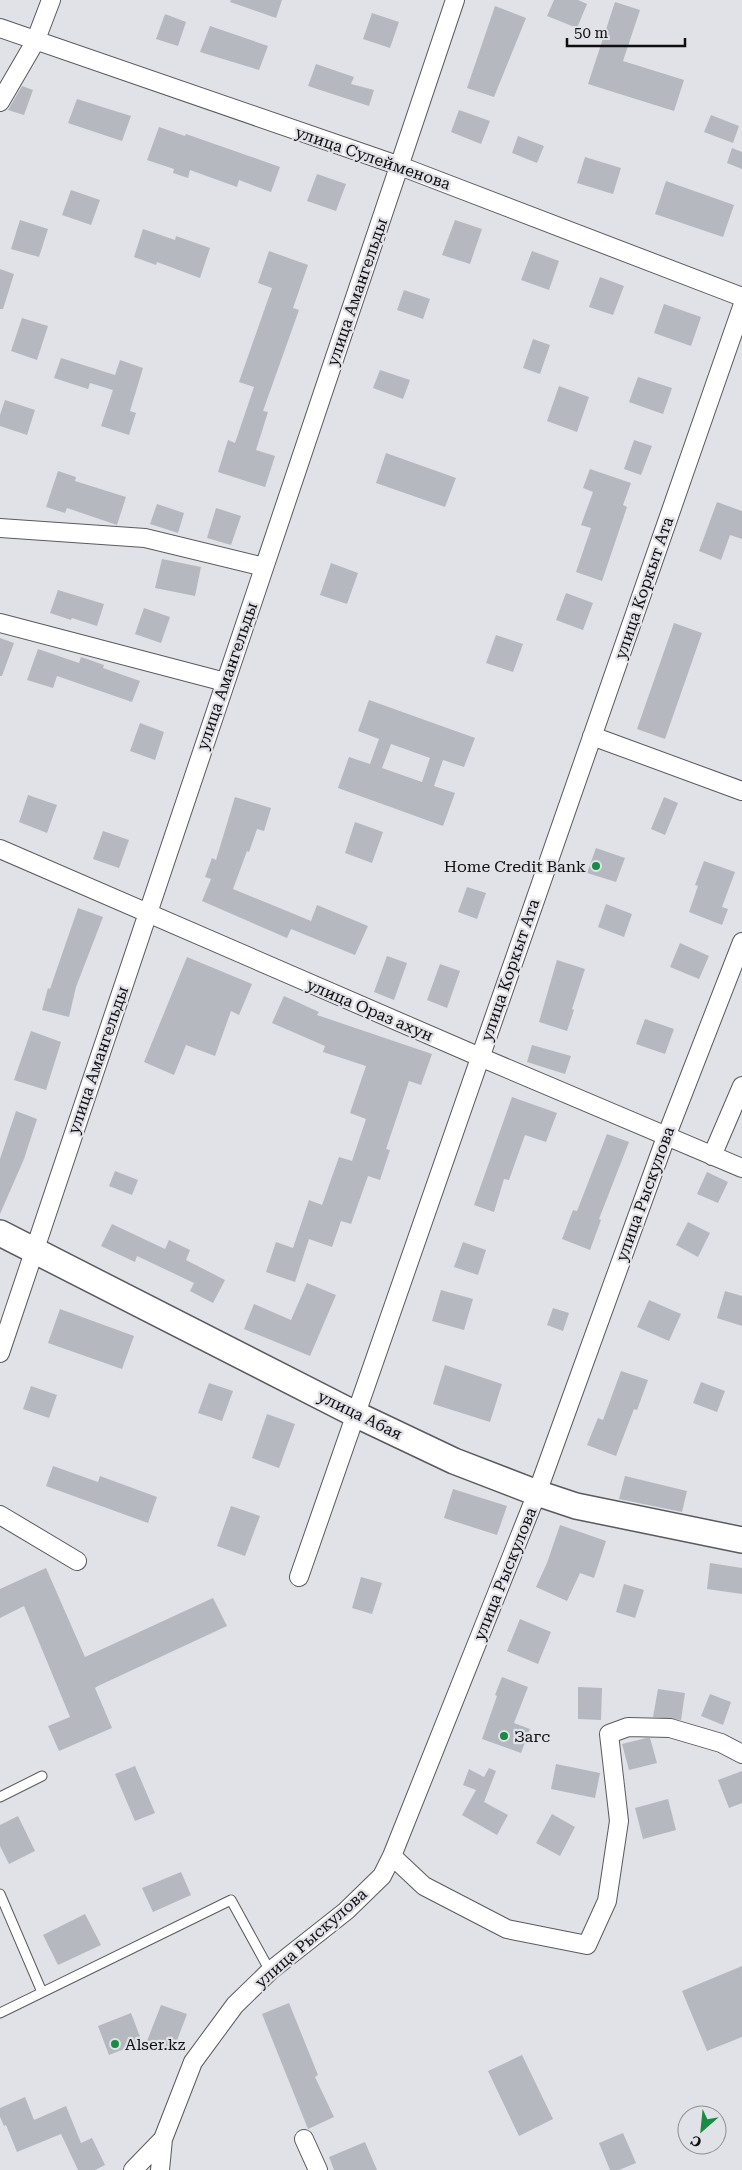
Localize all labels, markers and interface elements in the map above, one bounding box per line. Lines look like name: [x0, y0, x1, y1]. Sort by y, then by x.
scale bar: [567, 15, 684, 47]
text: 50 m: [574, 24, 609, 42]
street label: улица Сулейменова: [293, 123, 453, 194]
street label: улица Амангельды: [323, 216, 391, 368]
street label: улица Коркыт Ата: [611, 514, 677, 662]
street label: улица Амангельды: [193, 600, 261, 752]
place label: Home Credit Bank: [444, 857, 586, 876]
marker: Home Credit Bank: [590, 860, 602, 872]
street label: улица Коркыт Ата: [477, 896, 543, 1044]
street label: улица Ораз ахун: [304, 975, 436, 1045]
street label: улица Амангельды: [64, 984, 132, 1136]
street label: улица Рыскулова: [612, 1124, 678, 1264]
street label: улица Абая: [315, 1386, 405, 1444]
street label: улица Рыскулова: [470, 1504, 541, 1643]
place label: Загс: [514, 1727, 550, 1746]
marker: Загс: [498, 1730, 510, 1742]
street label: улица Рыскулова: [251, 1884, 371, 1992]
place label: Alser.kz: [125, 2035, 186, 2054]
marker: Alser.kz: [109, 2038, 121, 2050]
north arrow: [677, 2105, 727, 2155]
text: С: [688, 2132, 704, 2151]

